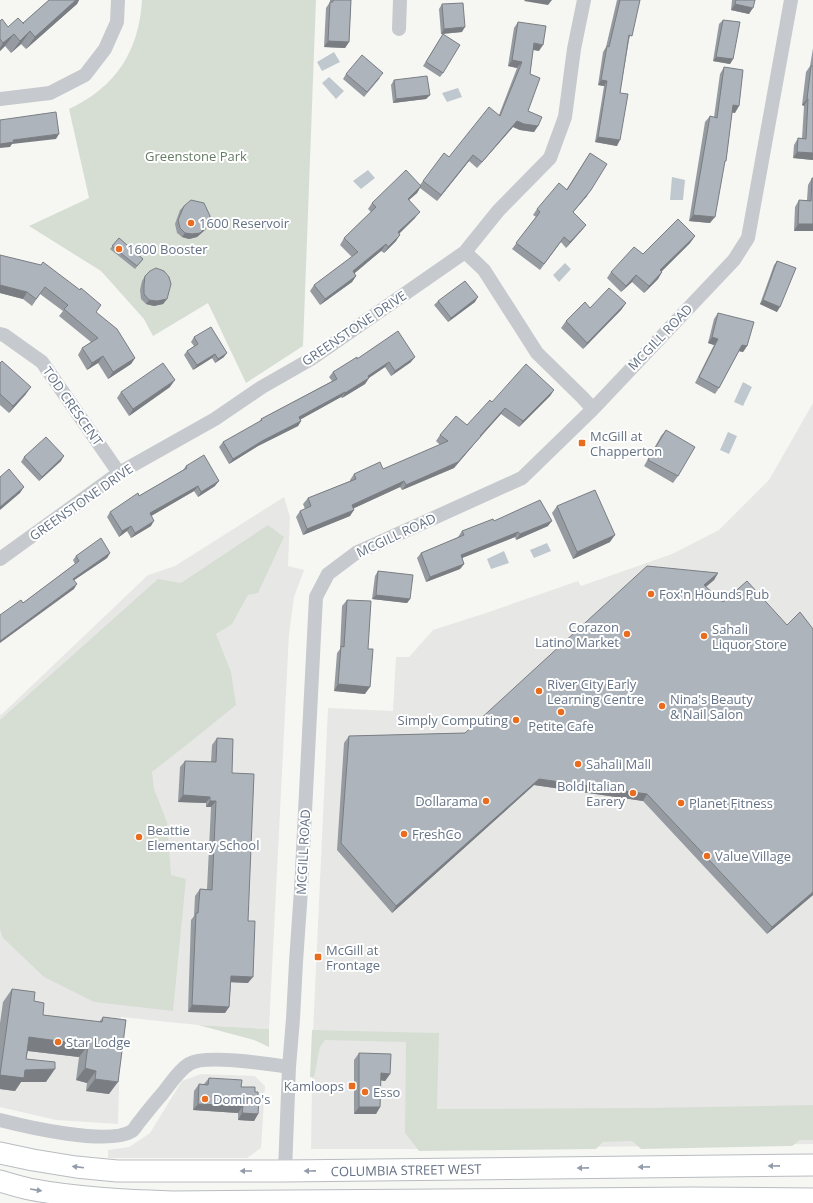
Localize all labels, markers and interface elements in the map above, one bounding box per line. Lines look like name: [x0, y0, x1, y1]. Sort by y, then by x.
park label: Greenstone Park: [145, 147, 247, 165]
place label: 1600 Reservoir: [199, 214, 290, 232]
marker: 1600 Reservoir: [186, 218, 196, 228]
place label: 1600 Booster: [127, 240, 208, 258]
marker: 1600 Booster: [114, 244, 124, 254]
street label: GREENSTONE DRIVE: [298, 286, 410, 370]
street label: MCGILL ROAD: [624, 300, 696, 374]
street label: TOD CRESCENT: [39, 363, 108, 450]
place label: McGill at Chapperton: [590, 427, 662, 460]
marker: McGill at Chapperton: [577, 438, 587, 448]
street label: GREENSTONE DRIVE: [26, 459, 136, 545]
street label: MCGILL ROAD: [353, 509, 439, 561]
place label: Fox'n Hounds Pub: [659, 585, 769, 603]
marker: Fox'n Hounds Pub: [646, 589, 656, 599]
place label: Corazon Latino Market: [535, 618, 619, 651]
place label: Sahali Liquor Store: [712, 620, 787, 653]
marker: Corazon Latino Market: [622, 629, 632, 639]
marker: Sahali Liquor Store: [699, 631, 709, 641]
place label: River City Early Learning Centre: [547, 675, 644, 708]
marker: River City Early Learning Centre: [534, 686, 544, 696]
place label: Nina's Beauty & Nail Salon: [670, 690, 753, 723]
marker: Nina's Beauty & Nail Salon: [657, 701, 667, 711]
marker: Petite Cafe: [556, 707, 566, 717]
place label: Simply Computing: [398, 711, 508, 729]
marker: Simply Computing: [511, 715, 521, 725]
place label: Petite Cafe: [528, 717, 594, 735]
place label: Sahali Mall: [586, 755, 651, 773]
marker: Sahali Mall: [573, 759, 583, 769]
place label: Bold Italian Earery: [557, 777, 625, 810]
marker: Bold Italian Earery: [628, 788, 638, 798]
place label: Dollarama: [415, 792, 478, 810]
place label: Planet Fitness: [689, 794, 773, 812]
marker: Dollarama: [481, 796, 491, 806]
marker: Planet Fitness: [676, 798, 686, 808]
street label: MCGILL ROAD: [292, 809, 314, 895]
place label: Beattie Elementary School: [147, 821, 259, 854]
place label: FreshCo: [412, 825, 462, 843]
marker: FreshCo: [399, 829, 409, 839]
marker: Beattie Elementary School: [134, 832, 144, 842]
place label: Value Village: [715, 847, 791, 865]
marker: Value Village: [702, 851, 712, 861]
place label: McGill at Frontage: [326, 941, 380, 974]
marker: McGill at Frontage: [313, 952, 323, 962]
place label: Star Lodge: [66, 1033, 131, 1051]
marker: Star Lodge: [53, 1037, 63, 1047]
place label: Kamloops: [284, 1077, 344, 1095]
marker: Kamloops: [347, 1081, 357, 1091]
place label: Esso: [373, 1083, 401, 1101]
marker: Esso: [360, 1087, 370, 1097]
place label: Domino's: [213, 1090, 270, 1108]
marker: Domino's: [200, 1094, 210, 1104]
street label: COLUMBIA STREET WEST: [331, 1160, 482, 1180]
one-way arrow: [767, 1163, 780, 1169]
one-way arrow: [72, 1164, 85, 1170]
one-way arrow: [577, 1164, 589, 1171]
one-way arrow: [637, 1164, 650, 1170]
one-way arrow: [239, 1168, 252, 1174]
one-way arrow: [303, 1168, 316, 1174]
one-way arrow: [30, 1187, 42, 1193]

